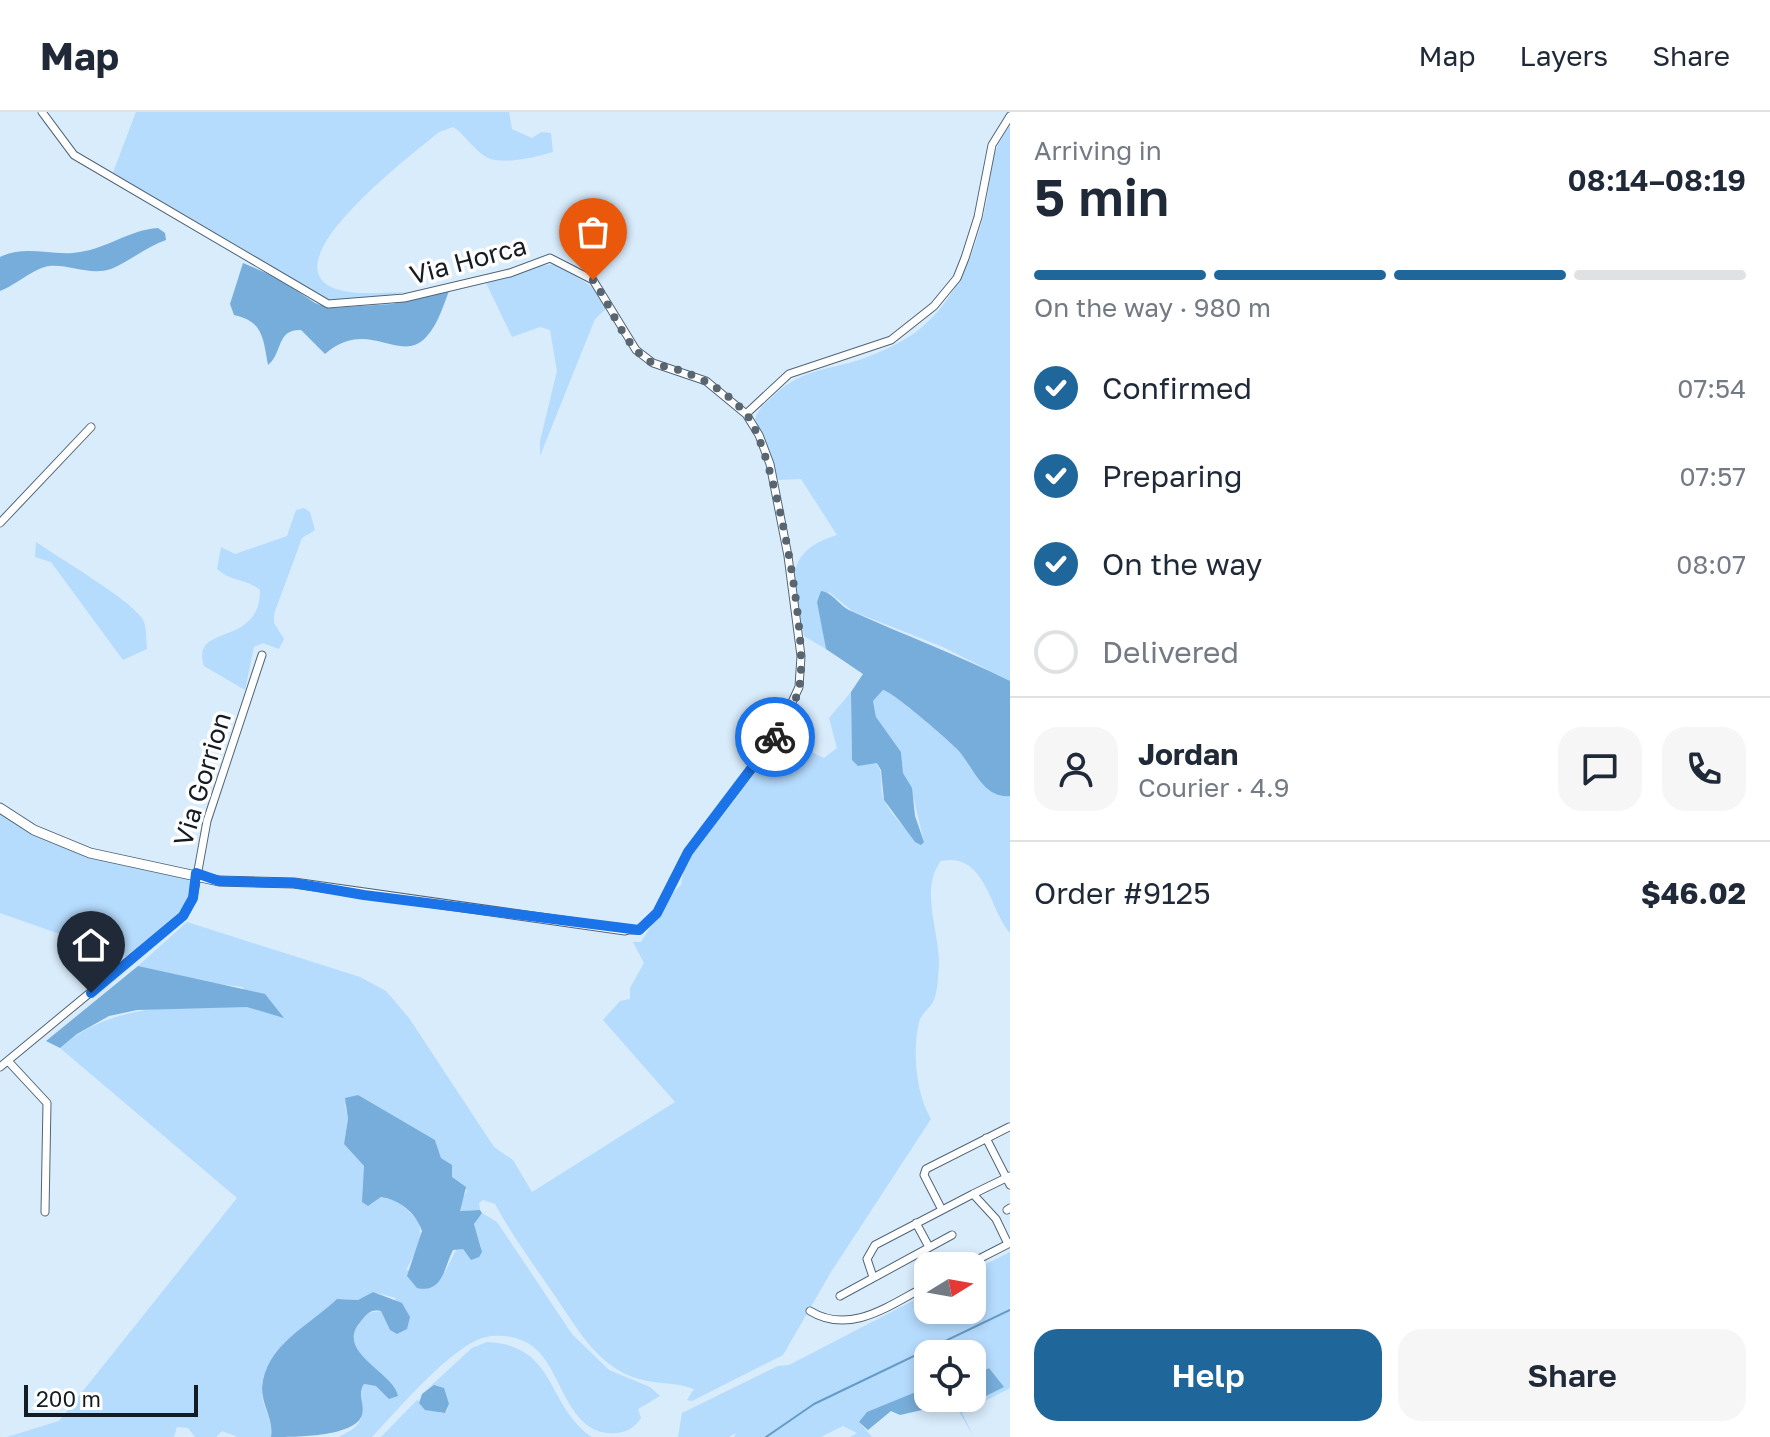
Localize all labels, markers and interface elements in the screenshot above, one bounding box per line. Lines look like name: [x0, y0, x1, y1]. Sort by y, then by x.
text: Map: [40, 33, 119, 78]
text: Map: [1418, 39, 1476, 72]
text: Layers: [1520, 39, 1608, 72]
text: Share: [1652, 39, 1730, 72]
text: Arriving in: [1034, 135, 1162, 166]
text: 08:14–08:19: [1568, 162, 1746, 198]
text: 5 min: [1034, 165, 1169, 227]
pin: [559, 198, 627, 280]
icon: bag: [571, 210, 615, 254]
street label: Via Horca: [406, 230, 530, 290]
text: On the way · 980 m: [1034, 292, 1271, 323]
icon: check: [1034, 366, 1078, 410]
text: Confirmed: [1102, 370, 1252, 406]
text: 07:54: [1677, 373, 1746, 404]
icon: check: [1034, 454, 1078, 498]
text: Preparing: [1102, 458, 1243, 494]
text: 07:57: [1679, 461, 1746, 492]
icon: check: [1034, 542, 1078, 586]
text: On the way: [1102, 546, 1262, 582]
text: 08:07: [1676, 549, 1746, 580]
text: Delivered: [1102, 634, 1239, 670]
courier: [735, 697, 815, 777]
street label: Via Gorrion: [167, 708, 237, 850]
icon: bike: [753, 715, 797, 759]
button: person: [1034, 727, 1118, 811]
button: chat: [1558, 727, 1642, 811]
button: phone: [1662, 727, 1746, 811]
text: Jordan: [1138, 736, 1238, 772]
text: Courier · 4.9: [1138, 772, 1290, 803]
text: Order #9125: [1034, 875, 1211, 911]
text: $46.02: [1641, 875, 1746, 911]
pin: [57, 911, 125, 993]
icon: home: [69, 923, 113, 967]
north arrow: [914, 1252, 986, 1324]
map controls: [914, 1252, 986, 1412]
button: Help: [1034, 1329, 1382, 1421]
button: Share: [1398, 1329, 1746, 1421]
button: locate: [914, 1340, 986, 1412]
scale bar: [24, 1381, 198, 1417]
text: 200 m: [36, 1385, 101, 1412]

